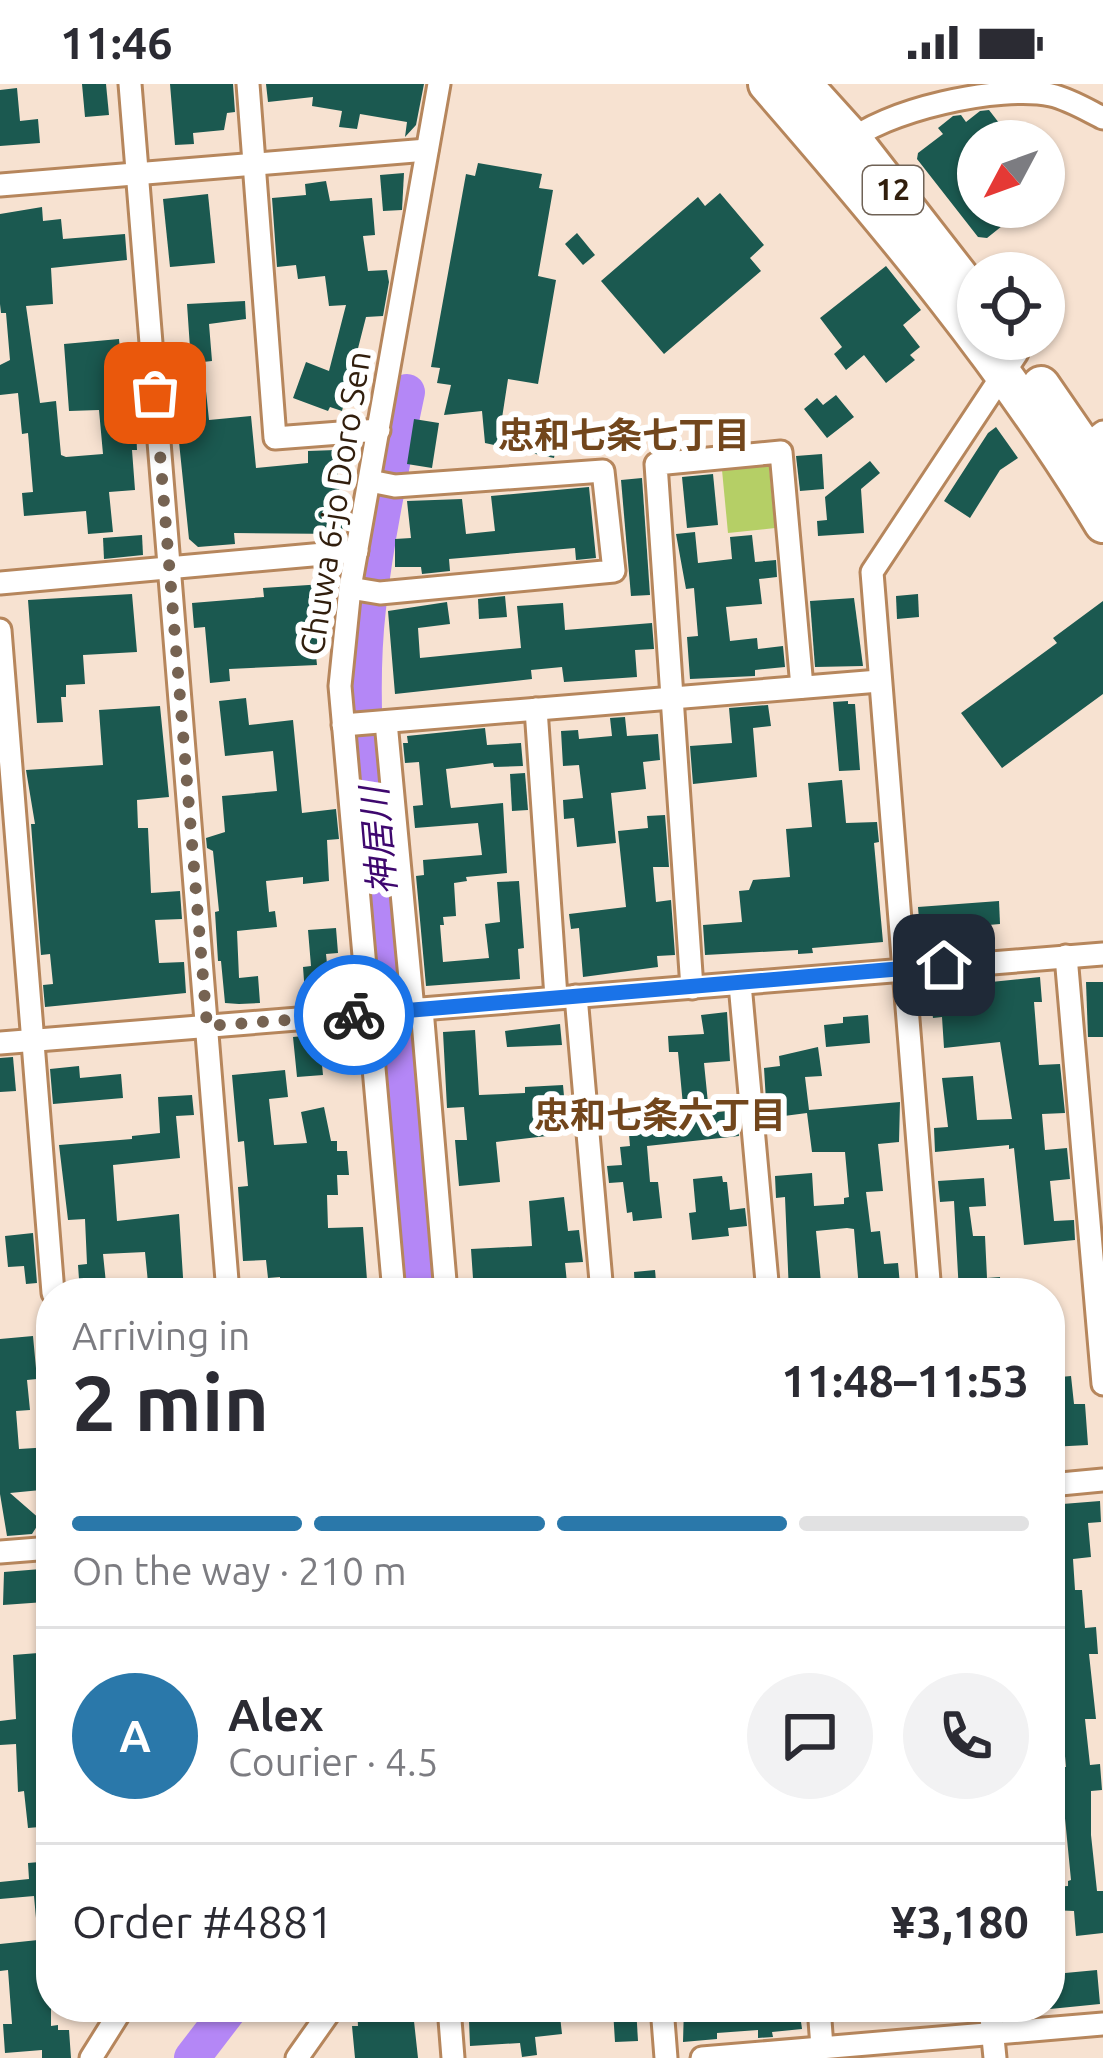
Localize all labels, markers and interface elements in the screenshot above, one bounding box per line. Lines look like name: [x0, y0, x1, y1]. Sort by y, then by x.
text: 11:46: [60, 17, 173, 68]
north arrow: [957, 120, 1065, 228]
map controls: [957, 120, 1065, 360]
road number: 12: [863, 166, 923, 214]
button: locate: [957, 252, 1065, 360]
pin: [104, 342, 206, 444]
street label: Chuwa 6-jo Doro Sen: [292, 348, 377, 658]
icon: bag: [122, 360, 188, 426]
district label: 忠和七条七丁目: [498, 414, 750, 455]
water label: 神居川: [352, 781, 403, 897]
pin: [893, 914, 995, 1016]
icon: home: [911, 932, 977, 998]
courier: [294, 955, 414, 1075]
icon: bike: [321, 982, 387, 1048]
district label: 忠和七条六丁目: [534, 1094, 786, 1135]
text: Arriving in: [72, 1314, 250, 1357]
text: 11:48–11:53: [781, 1355, 1029, 1406]
text: 2 min: [72, 1358, 269, 1446]
text: On the way · 210 m: [72, 1549, 407, 1592]
button: chat: [747, 1673, 873, 1799]
button: phone: [903, 1673, 1029, 1799]
text: Alex: [228, 1689, 324, 1740]
text: A: [119, 1710, 151, 1761]
text: Courier · 4.5: [228, 1740, 439, 1783]
text: Order #4881: [72, 1896, 334, 1947]
text: ¥3,180: [891, 1896, 1029, 1947]

